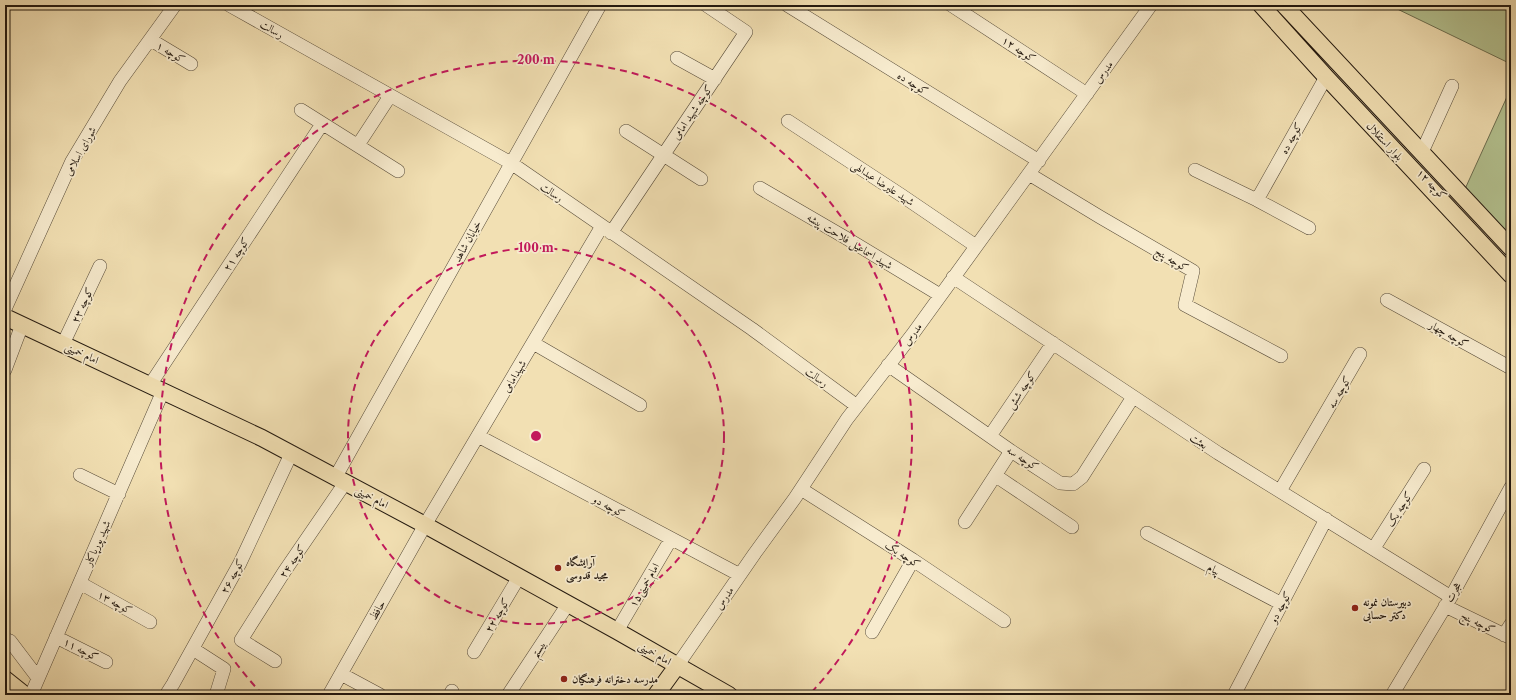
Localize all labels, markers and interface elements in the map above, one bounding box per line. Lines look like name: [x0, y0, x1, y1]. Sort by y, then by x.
street label: رسالت: [258, 17, 286, 41]
street label: کوچه ۱۲: [999, 33, 1039, 66]
street label: کوچه ۱: [153, 38, 188, 67]
text: 200 m: [517, 52, 555, 67]
street label: مدرس: [1090, 58, 1116, 86]
street label: کوچه ده: [894, 68, 931, 99]
street label: کوچه شهید امامی: [669, 82, 716, 143]
street label: بلوار استقلال: [1364, 119, 1406, 163]
street label: کوچه ده: [1277, 120, 1306, 157]
street label: شورای اسلامی: [61, 124, 99, 178]
street label: شهید علیرضا عبدالهی: [848, 157, 917, 210]
street label: کوچه ۱۲: [1413, 166, 1450, 203]
street label: رسالت: [538, 179, 566, 205]
street label: شهید اسماعیل فلاحت پیشه: [804, 210, 896, 274]
street label: خیابان شاهد: [450, 218, 484, 264]
street label: کوچه ۲۱: [220, 234, 253, 274]
text: 100 m: [518, 240, 554, 255]
street label: کوچه پنج: [1151, 243, 1191, 278]
street label: کوچه ۲۳: [68, 285, 97, 325]
street label: کوچه چهار: [1425, 317, 1471, 351]
street label: مدرس: [899, 320, 925, 348]
street label: امام خمینی: [62, 339, 101, 370]
street label: شهیدامامی: [499, 357, 530, 395]
street label: رسالت: [803, 364, 831, 390]
street label: کوچه شش: [1003, 368, 1040, 412]
street label: کوچه سه: [1324, 373, 1355, 411]
centre of rings: [529, 429, 543, 443]
street label: بعثت: [1187, 430, 1211, 452]
street label: کوچه سه: [1004, 443, 1042, 474]
street label: امام خمینی: [351, 482, 391, 514]
street label: کوچه یک: [1383, 489, 1416, 530]
street label: کوچه دو: [589, 491, 627, 521]
street label: شهید پورپاکار: [80, 518, 114, 569]
street label: کوچه یک: [882, 537, 923, 571]
street label: کوچه ۲۴: [276, 541, 309, 581]
place label: آرایشگاه مجید قدوسی: [566, 555, 608, 583]
street label: کوچه ۲۶: [217, 556, 248, 596]
street label: امام خمینی۱۵: [626, 560, 665, 611]
street label: پیام: [1204, 560, 1223, 581]
marker: آرایشگاه مجید قدوسی: [553, 563, 563, 573]
street label: هجرت: [1442, 579, 1465, 605]
street label: مدرس: [711, 584, 737, 612]
street label: کوچه ۱۳: [95, 587, 135, 618]
street label: کوچه دو: [1265, 589, 1295, 627]
street label: کوچه ۲۲: [482, 595, 513, 635]
place label: دبیرستان نمونه دکتر حسابی: [1362, 595, 1411, 624]
street label: حافظ: [366, 597, 388, 622]
marker: دبیرستان نمونه دکتر حسابی: [1350, 603, 1360, 613]
street label: کوچه پنج: [1457, 608, 1498, 640]
street label: کوچه ۱۱: [61, 634, 101, 665]
street label: بیستم: [527, 638, 552, 662]
street label: امام خمینی: [634, 638, 674, 671]
place label: مدرسه دخترانه فرهنگیان: [572, 672, 658, 687]
marker: مدرسه دخترانه فرهنگیان: [559, 674, 569, 684]

